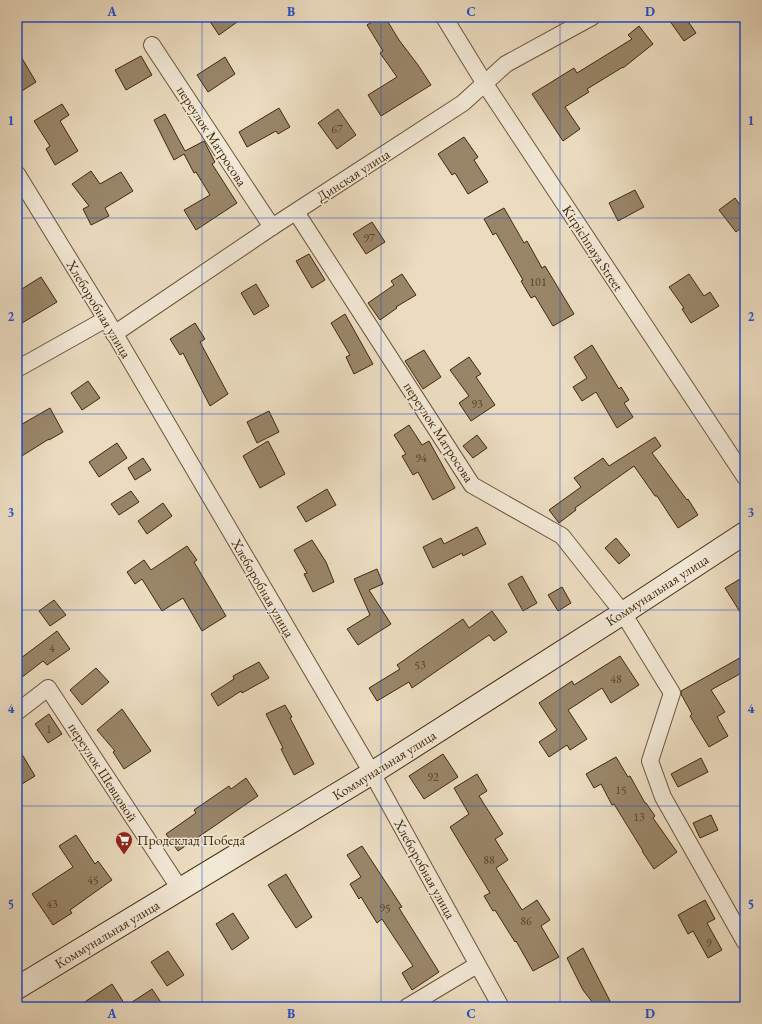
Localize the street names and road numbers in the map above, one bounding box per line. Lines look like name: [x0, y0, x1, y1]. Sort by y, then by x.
street label: переулок Матросова: [173, 82, 251, 190]
street label: Динская улица: [313, 144, 393, 205]
street label: Kirpichnaya Street: [558, 202, 628, 295]
street label: Хлеборобная улица: [62, 256, 136, 362]
street label: переулок Матросова: [400, 378, 478, 486]
street label: Хлеборобная улица: [227, 535, 299, 641]
street label: Коммунальная улица: [602, 550, 712, 630]
street label: переулок Шевцовой: [64, 719, 142, 825]
street label: Коммунальная улица: [329, 726, 440, 804]
street label: Хлеборобная улица: [390, 815, 460, 922]
street label: Коммунальная улица: [51, 895, 163, 972]

